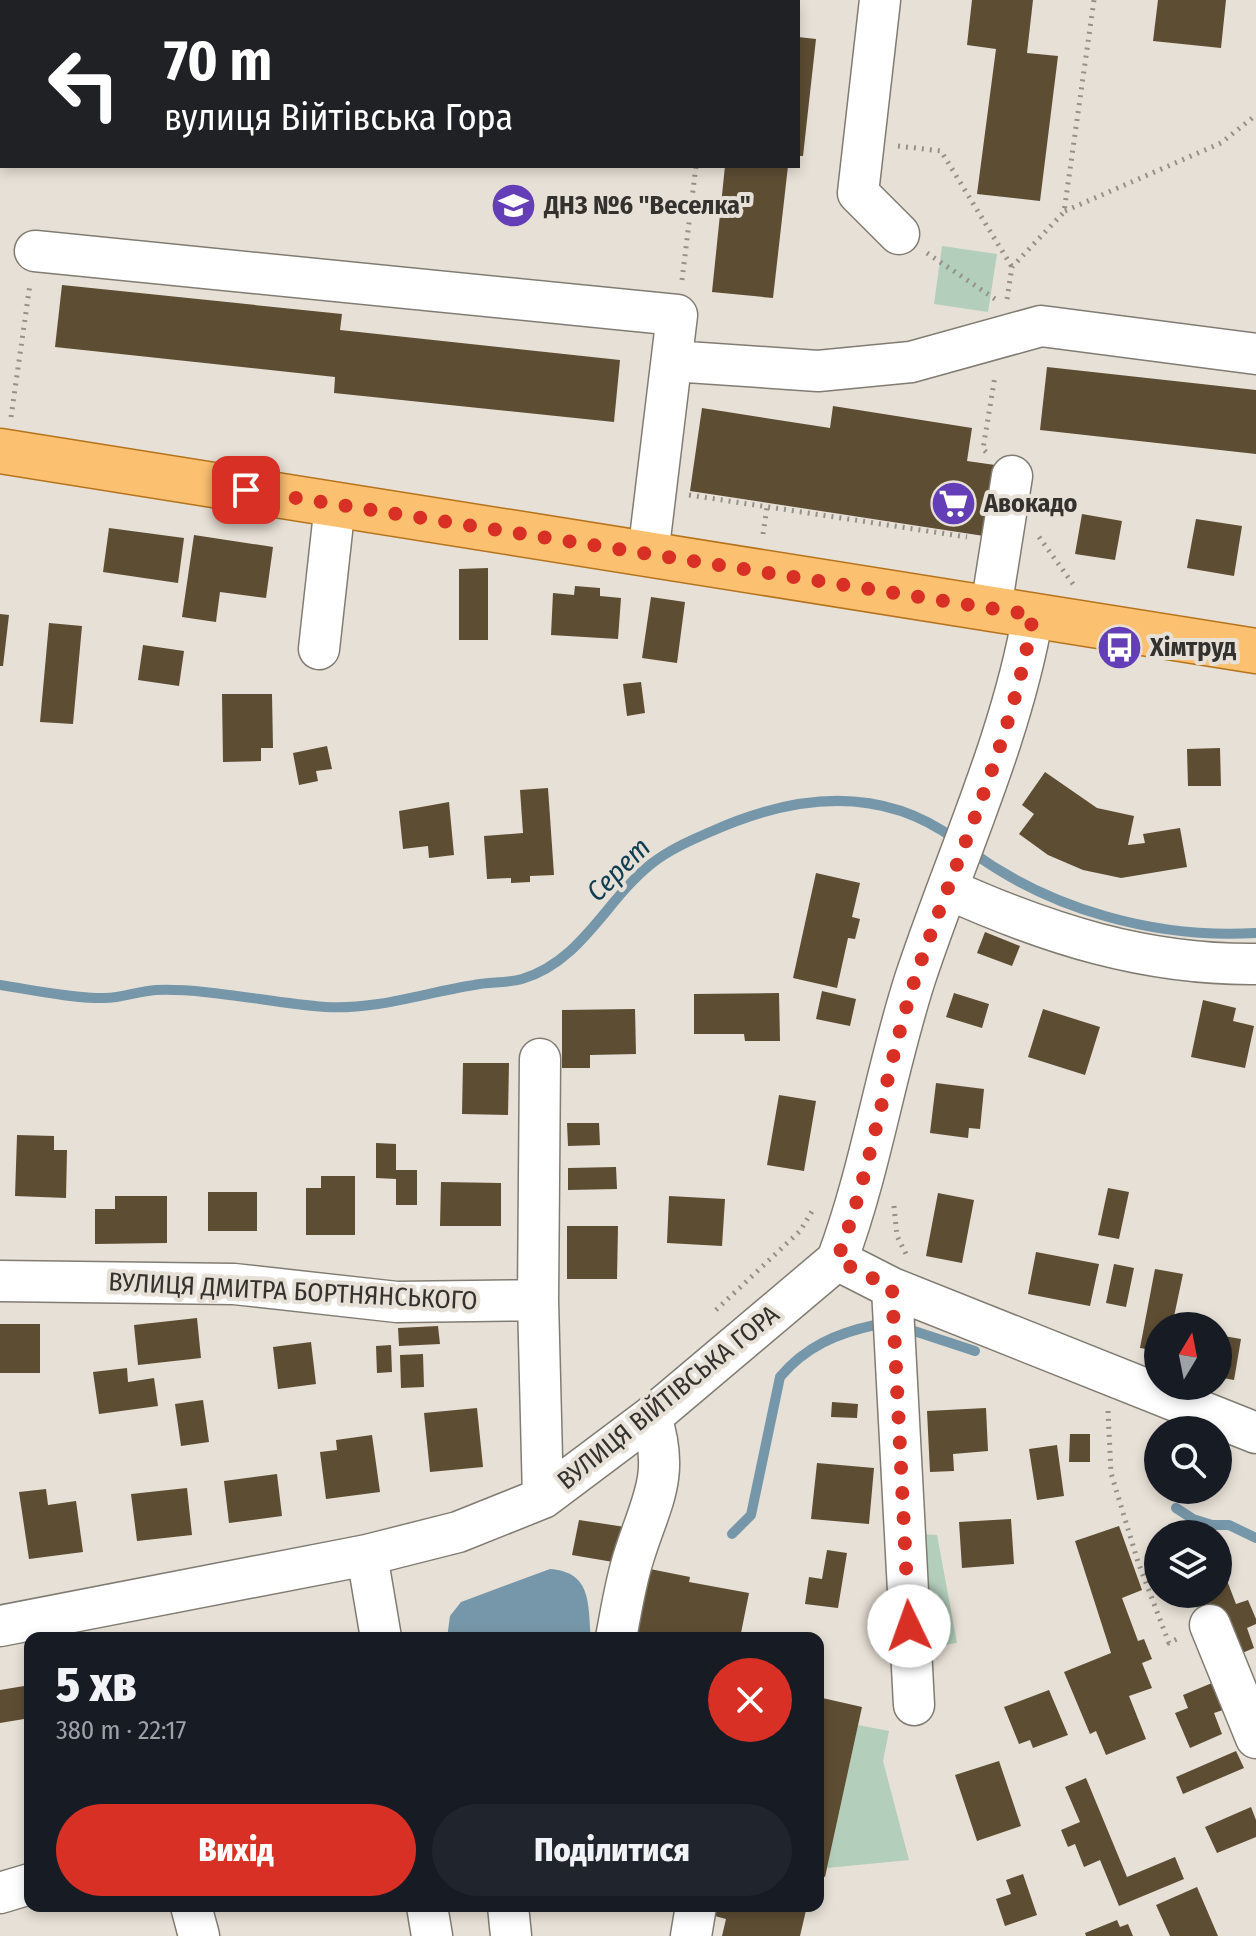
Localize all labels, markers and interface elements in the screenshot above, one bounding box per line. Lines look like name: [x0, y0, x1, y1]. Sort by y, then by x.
text: 70 m: [164, 28, 272, 95]
icon: left: [32, 32, 136, 136]
text: вулиця Війтівська Гора: [164, 96, 513, 140]
school or university icon: ДНЗ №6 "Веселка": [489, 181, 537, 229]
place label: ДНЗ №6 "Веселка": [543, 190, 751, 221]
pin: [212, 456, 280, 524]
icon: arrive: [224, 468, 268, 512]
supermarket icon: Авокадо: [929, 479, 977, 527]
place label: Авокадо: [983, 488, 1078, 519]
bus stop icon: Хімтруд: [1095, 623, 1143, 671]
place label: Хімтруд: [1149, 632, 1236, 663]
water label: Серет: [580, 831, 657, 908]
street label: ВУЛИЦЯ ДМИТРА БОРТНЯНСЬКОГО: [108, 1266, 478, 1317]
street label: ВУЛИЦЯ ВІЙТІВСЬКА ГОРА: [551, 1298, 785, 1496]
north arrow: [1144, 1312, 1232, 1400]
map controls: [1144, 1312, 1232, 1608]
button: search: [1144, 1416, 1232, 1504]
button: layers: [1144, 1520, 1232, 1608]
position arrow: [867, 1584, 951, 1668]
text: 5 хв: [56, 1656, 137, 1714]
button: close: [708, 1658, 792, 1742]
text: 380 m · 22:17: [56, 1715, 186, 1746]
button: Вихід: [56, 1804, 416, 1896]
button: Поділитися: [432, 1804, 792, 1896]

